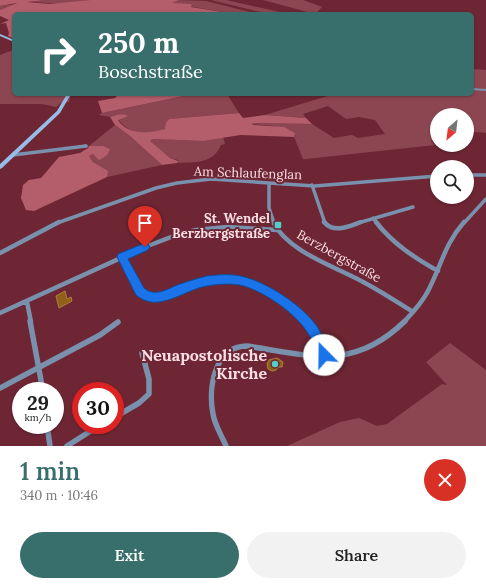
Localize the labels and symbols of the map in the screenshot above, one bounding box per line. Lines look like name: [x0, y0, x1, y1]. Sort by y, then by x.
north arrow: [430, 108, 474, 152]
street label: Am Schlaufenglan: [193, 163, 302, 183]
pin: [128, 206, 162, 247]
place label: St. Wendel Berzbergstraße: [172, 210, 270, 242]
marker: St. Wendel Berzbergstraße: [273, 220, 283, 230]
street label: Berzbergstraße: [294, 226, 384, 286]
position arrow: [303, 334, 345, 376]
place label: Neuapostolische Kirche: [141, 345, 267, 383]
marker: Neuapostolische Kirche: [270, 359, 280, 369]
speed limit sign: 30: [72, 382, 124, 434]

